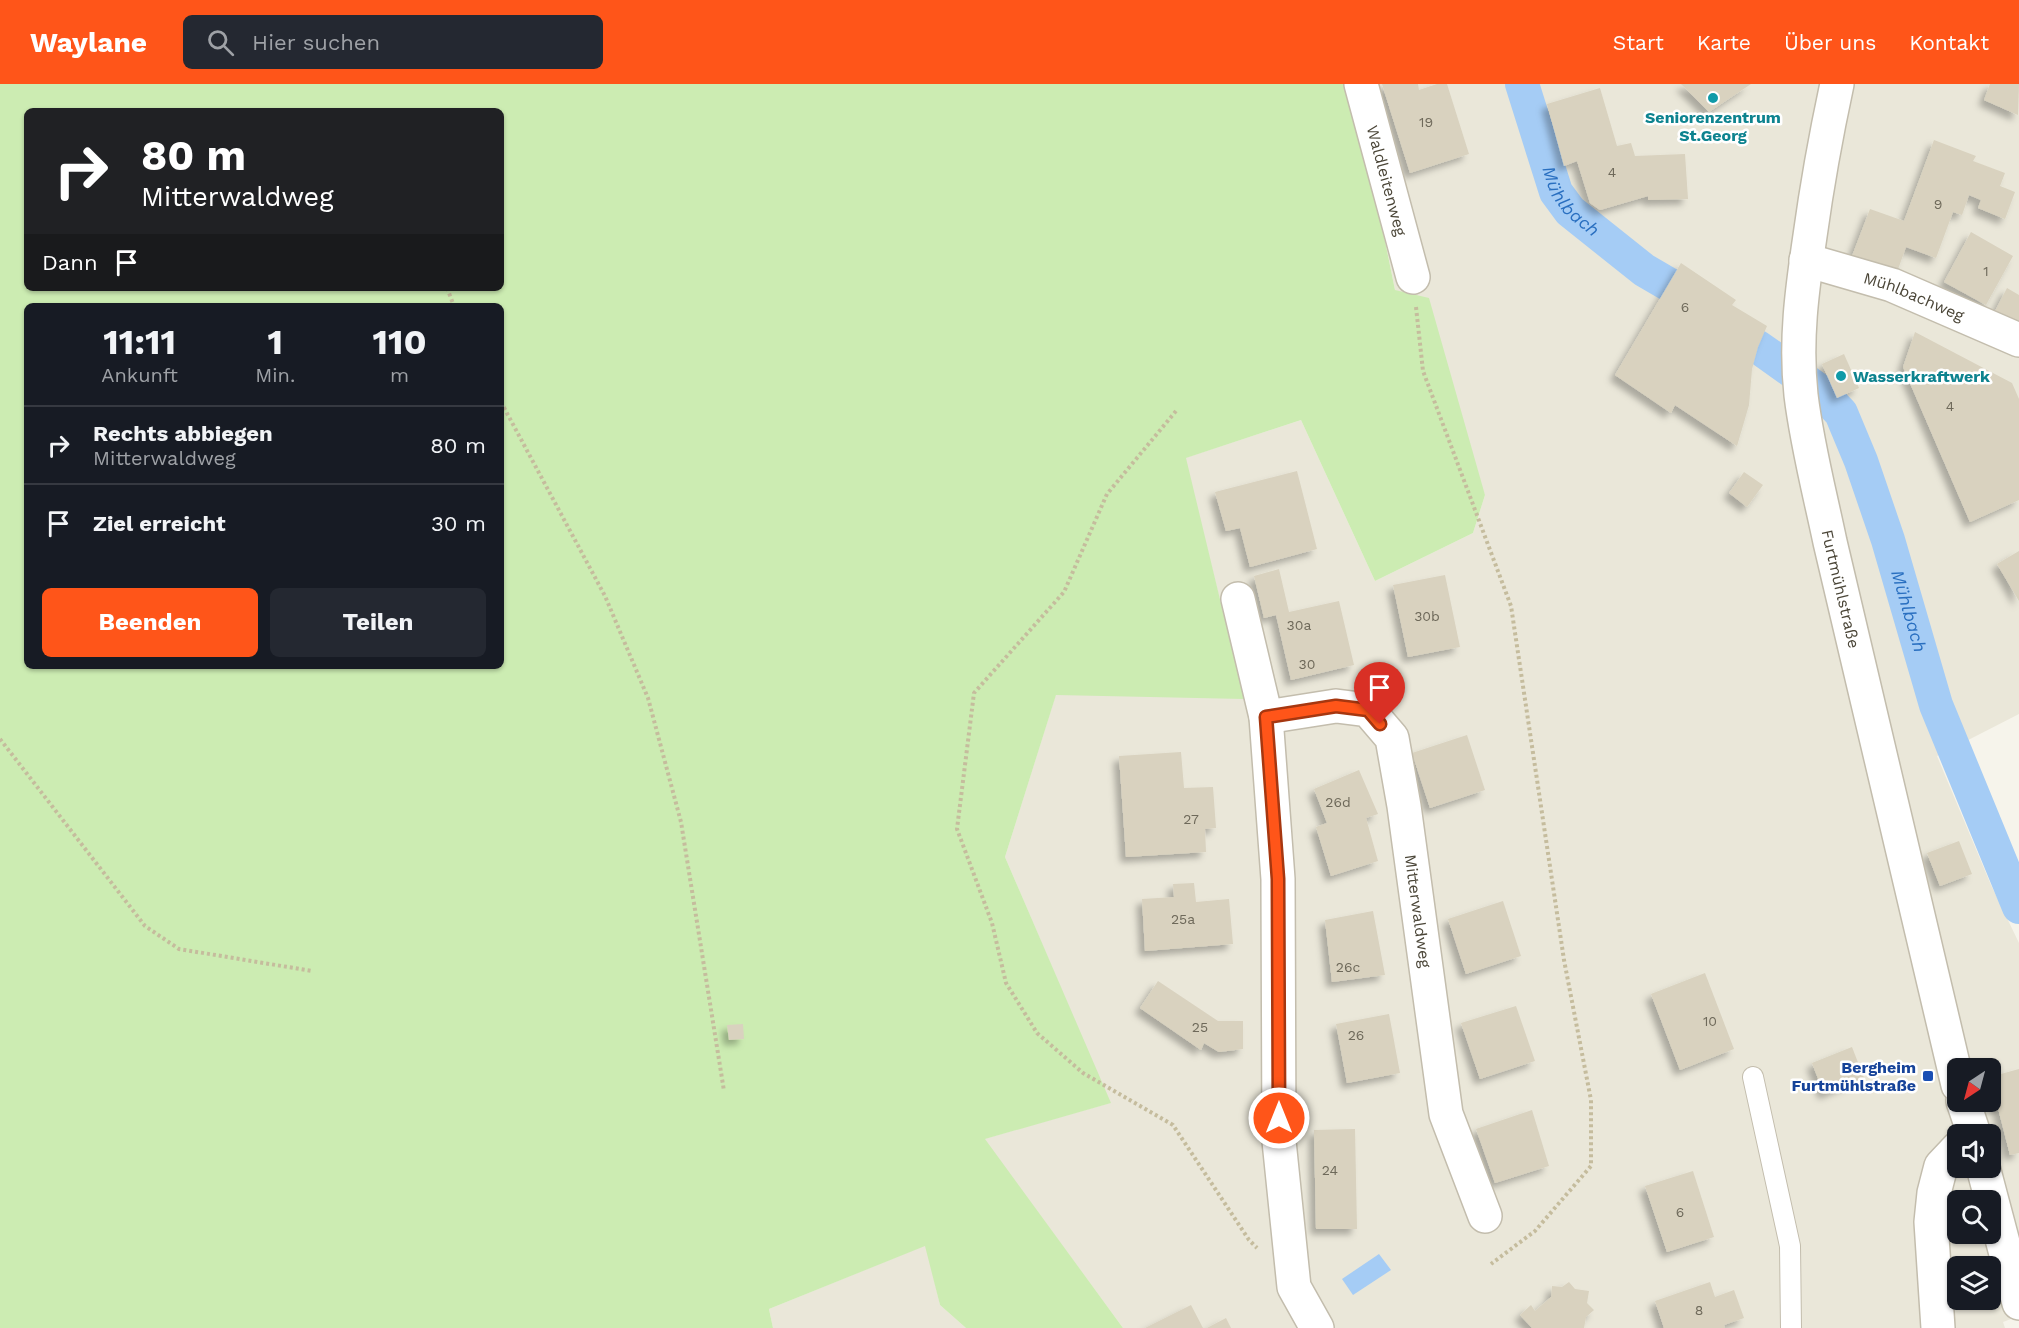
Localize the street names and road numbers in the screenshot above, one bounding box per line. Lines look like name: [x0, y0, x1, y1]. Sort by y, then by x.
street label: Waldleitenweg: [1363, 123, 1411, 239]
street label: Mühlbachweg: [1861, 268, 1968, 325]
street label: Furtmühlstraße: [1818, 528, 1864, 650]
street label: Mitterwaldweg: [1401, 853, 1435, 969]

